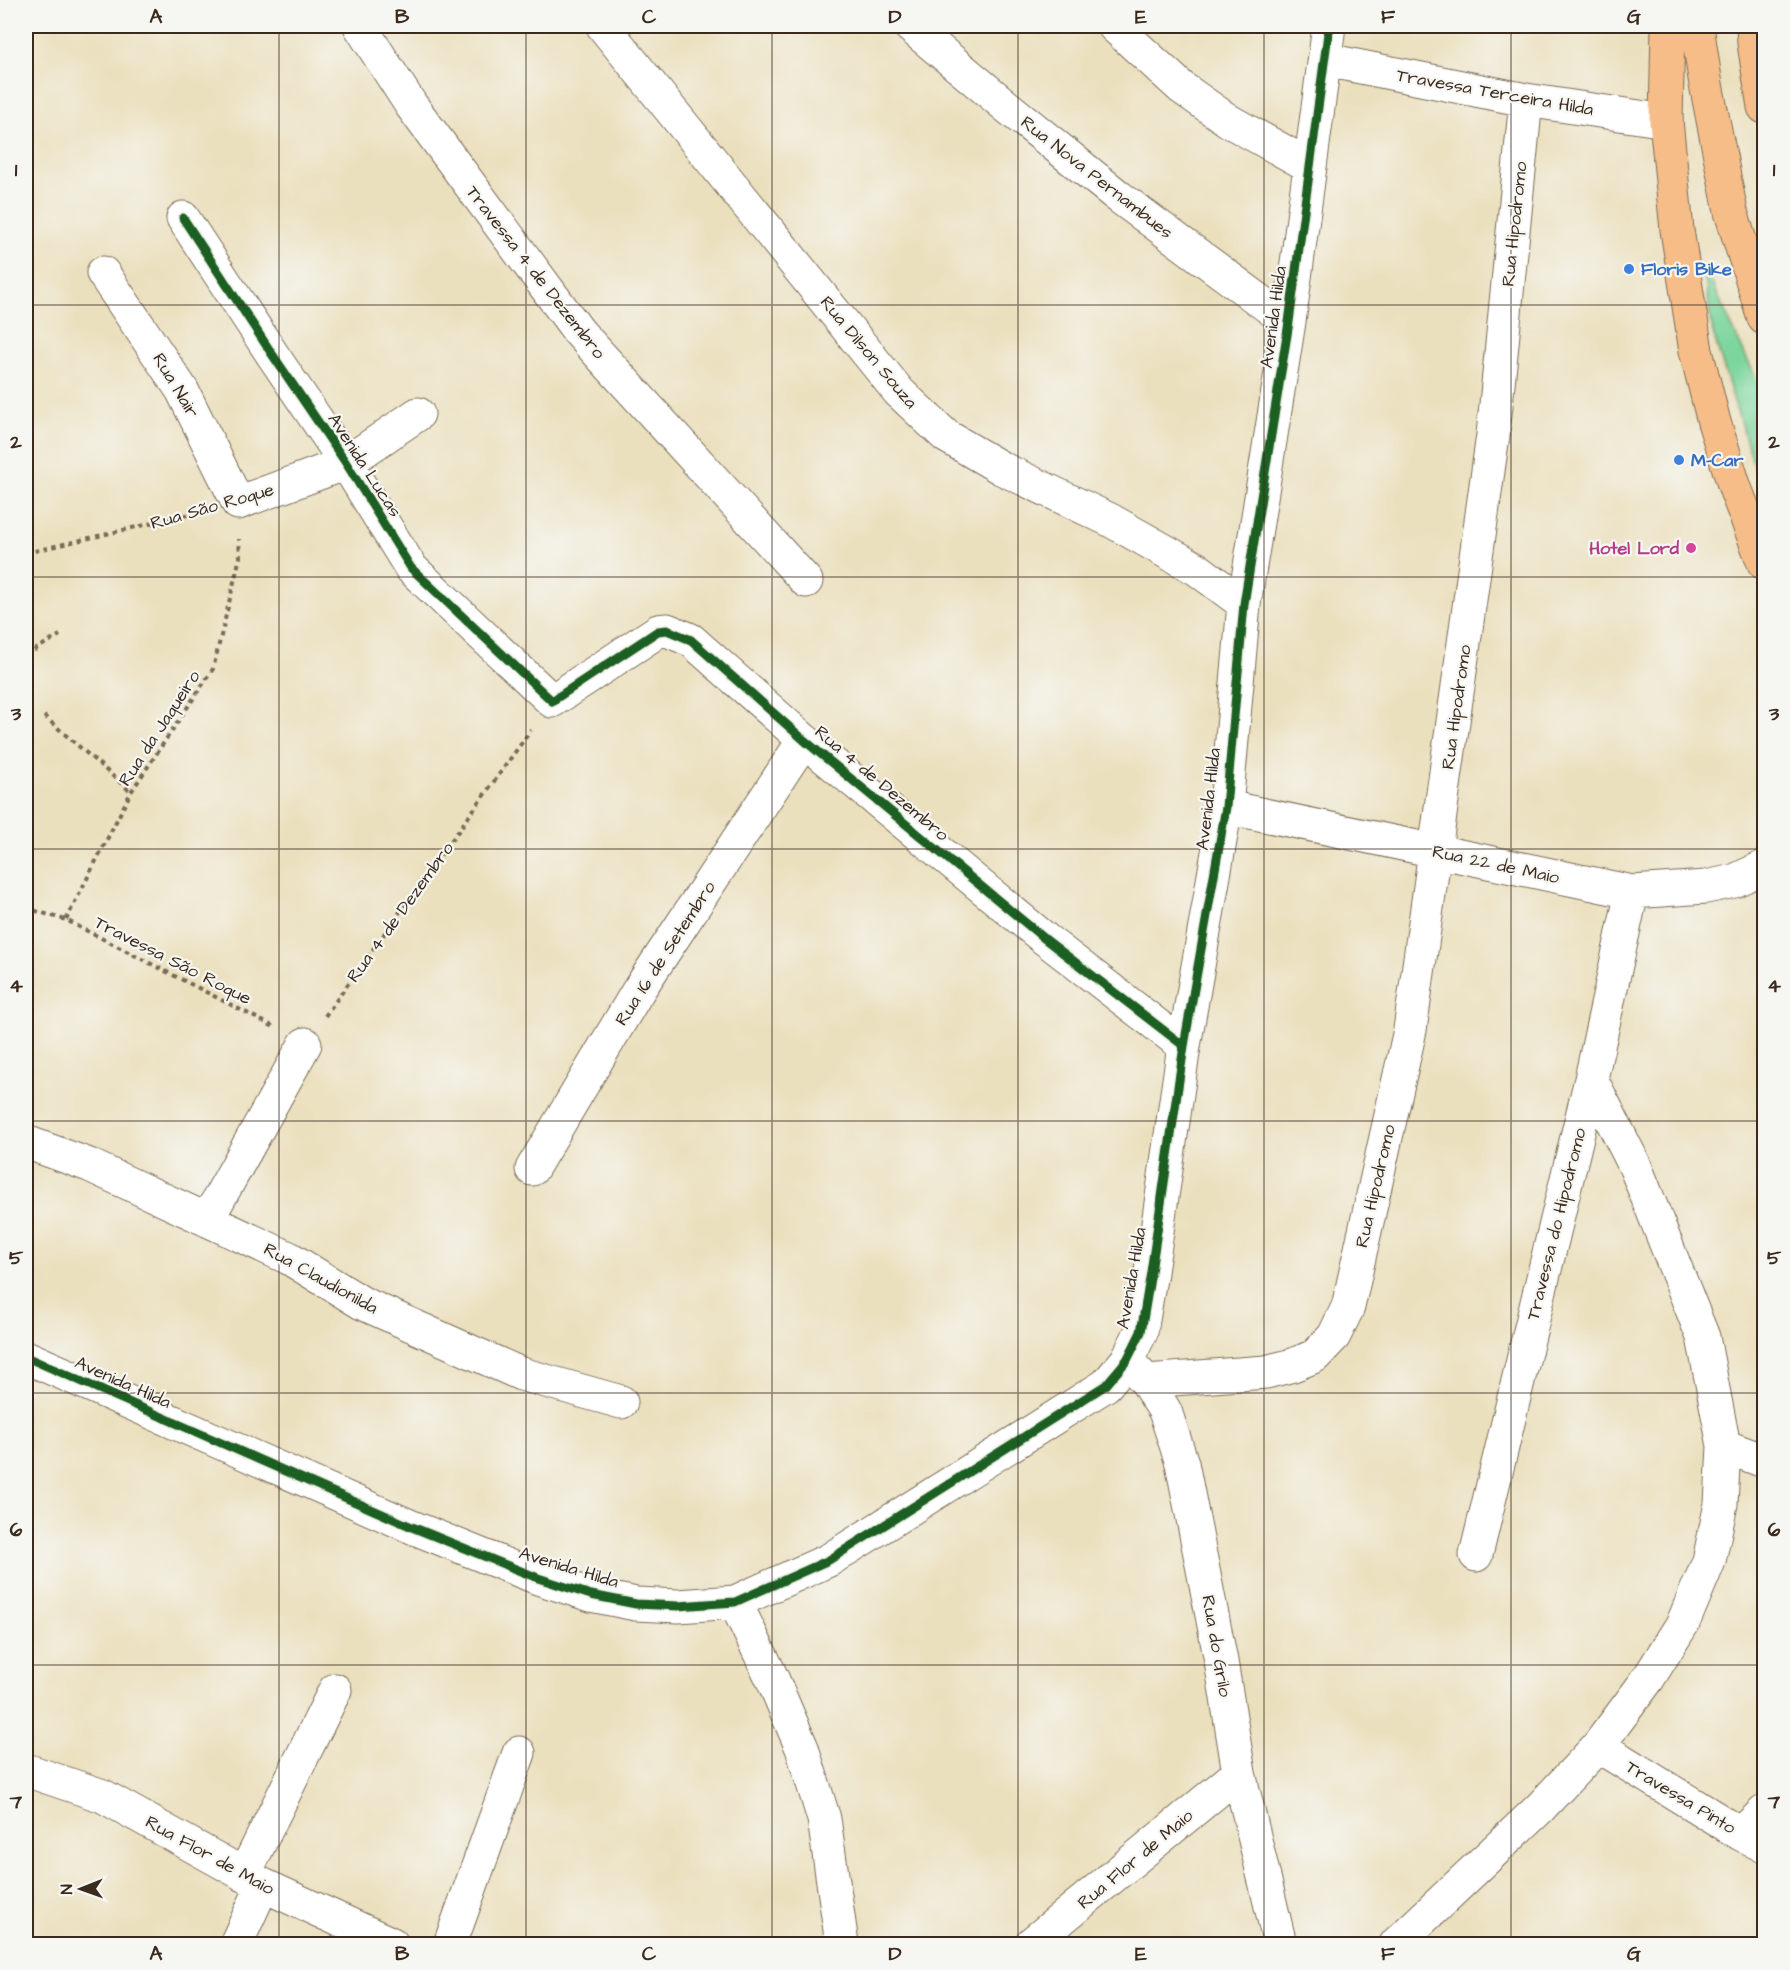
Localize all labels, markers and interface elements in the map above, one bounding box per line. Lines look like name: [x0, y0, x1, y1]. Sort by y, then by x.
text: A: [150, 3, 163, 31]
text: B: [395, 3, 410, 31]
text: C: [642, 3, 657, 31]
text: D: [889, 3, 902, 31]
text: E: [1135, 3, 1147, 31]
text: F: [1381, 3, 1396, 31]
text: G: [1627, 3, 1641, 31]
street label: Travessa Terceira Hilda: [1394, 63, 1595, 122]
street label: Rua Nova Pernambues: [1015, 110, 1178, 245]
text: 1: [15, 156, 18, 184]
text: 1: [1773, 156, 1776, 184]
street label: Rua Hipodromo: [1496, 160, 1533, 288]
street label: Travessa 4 de Dezembro: [460, 180, 611, 364]
place label: Floris Bike: [1641, 257, 1732, 282]
marker: Floris Bike: [1622, 262, 1636, 276]
street label: Avenida Hilda: [1254, 264, 1293, 370]
street label: Rua Dilson Souza: [814, 291, 923, 414]
street label: Rua Nair: [146, 348, 205, 422]
street label: Avenida Lucas: [322, 409, 407, 522]
text: 2: [9, 428, 22, 456]
text: 2: [1767, 428, 1780, 456]
place label: M-Car: [1691, 448, 1743, 473]
marker: M-Car: [1672, 453, 1686, 467]
street label: Rua São Roque: [147, 477, 277, 536]
place label: Hotel Lord: [1589, 536, 1680, 561]
marker: Hotel Lord: [1684, 541, 1698, 555]
street label: Rua Hipodromo: [1435, 643, 1478, 771]
street label: Rua da Jaqueiro: [113, 665, 206, 791]
text: 3: [10, 700, 22, 728]
text: 3: [1768, 700, 1780, 728]
street label: Rua 4 de Dezembro: [809, 720, 954, 847]
street label: Avenida Hilda: [1190, 747, 1227, 852]
street label: Rua 4 de Dezembro: [341, 837, 460, 988]
street label: Rua 22 de Maio: [1430, 839, 1562, 890]
street label: Rua 16 de Setembro: [609, 876, 722, 1030]
street label: Travessa São Roque: [90, 910, 256, 1011]
text: 4: [9, 972, 23, 1000]
text: 4: [1767, 972, 1781, 1000]
street label: Rua Hipodromo: [1349, 1122, 1402, 1250]
street label: Travessa do Hipodromo: [1520, 1125, 1593, 1323]
street label: Avenida Hilda: [1110, 1225, 1153, 1331]
street label: Rua Claudionilda: [259, 1237, 382, 1320]
text: 5: [9, 1244, 24, 1272]
text: 5: [1767, 1244, 1782, 1272]
street label: Avenida Hilda: [71, 1350, 175, 1415]
text: 6: [10, 1516, 23, 1544]
text: 6: [1768, 1516, 1781, 1544]
street label: Avenida Hilda: [516, 1541, 622, 1594]
street label: Rua do Grilo: [1195, 1593, 1238, 1699]
street label: Travessa Pinto: [1621, 1755, 1741, 1840]
text: 7: [9, 1788, 23, 1816]
text: 7: [1767, 1788, 1781, 1816]
street label: Rua Flor de Maio: [1072, 1804, 1198, 1915]
street label: Rua Flor de Maio: [141, 1810, 279, 1901]
north arrow: [51, 1859, 111, 1919]
text: N: [56, 1884, 78, 1894]
text: A: [150, 1940, 163, 1968]
text: B: [395, 1940, 410, 1968]
text: C: [642, 1940, 657, 1968]
text: D: [889, 1940, 902, 1968]
text: E: [1135, 1940, 1147, 1968]
text: F: [1381, 1940, 1396, 1968]
text: G: [1627, 1940, 1641, 1968]

